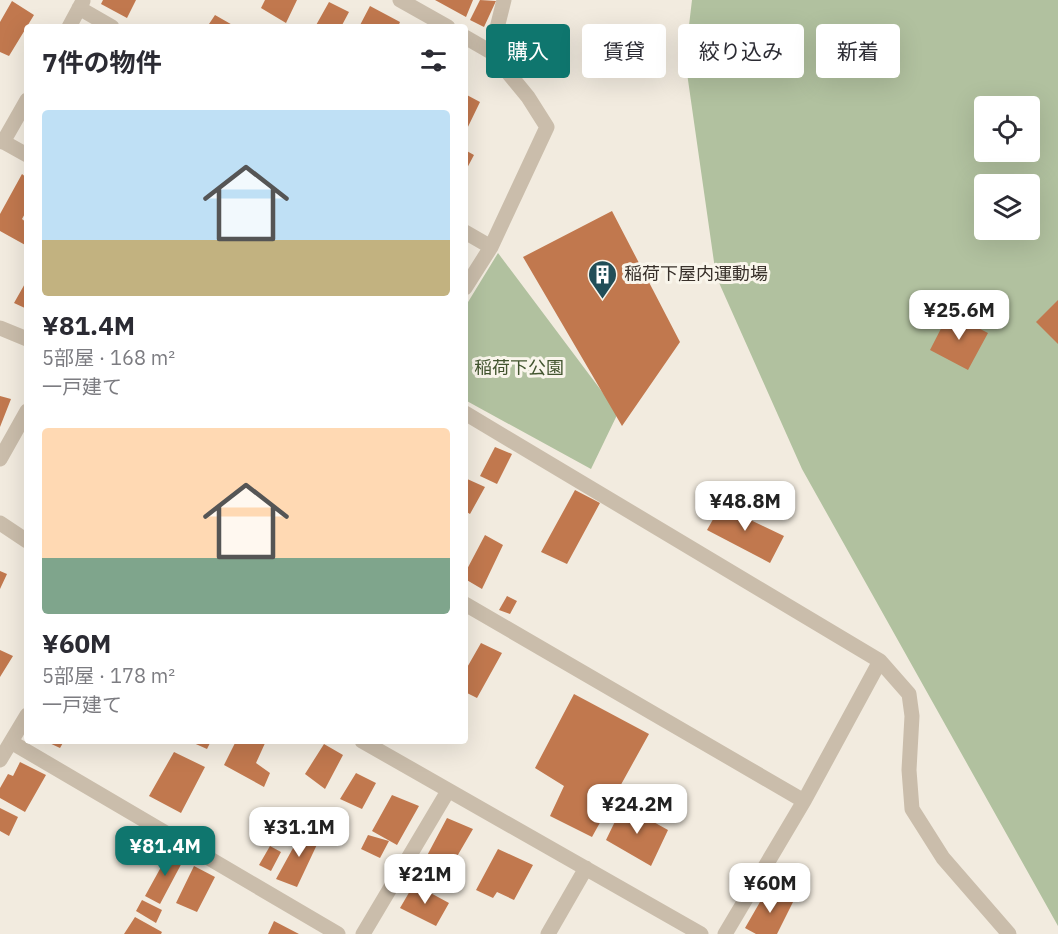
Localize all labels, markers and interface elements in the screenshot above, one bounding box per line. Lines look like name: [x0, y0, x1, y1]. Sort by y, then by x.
chip: 購入: [486, 24, 570, 78]
chip: 賃貸: [582, 24, 666, 78]
chip: 絞り込み: [678, 24, 804, 78]
chip: 新着: [816, 24, 900, 78]
icon: filters: [417, 44, 450, 77]
text: 7件の物件: [42, 45, 162, 79]
map controls: [974, 96, 1040, 240]
button: locate: [974, 96, 1040, 162]
icon: home: [192, 149, 300, 257]
button: layers: [974, 174, 1040, 240]
building icon: 稲荷下屋内運動場: [587, 258, 619, 300]
place label: 稲荷下屋内運動場: [624, 262, 768, 285]
pin: ¥25.6M: [910, 290, 1008, 341]
text: ¥25.6M: [923, 296, 995, 323]
text: ¥81.4M: [42, 308, 135, 342]
text: 5部屋 · 168 m²: [42, 344, 175, 371]
park label: 稲荷下公園: [474, 356, 564, 379]
text: 一戸建て: [42, 373, 122, 400]
icon: home: [192, 467, 300, 575]
pin: ¥48.8M: [696, 481, 794, 532]
text: ¥48.8M: [709, 487, 781, 514]
text: ¥60M: [42, 626, 111, 660]
text: 5部屋 · 178 m²: [42, 662, 175, 689]
text: 一戸建て: [42, 691, 122, 718]
pin: ¥24.2M: [588, 784, 686, 835]
text: ¥24.2M: [601, 790, 673, 817]
pin: ¥31.1M: [250, 807, 348, 858]
text: ¥31.1M: [263, 813, 335, 840]
pin: ¥81.4M: [116, 826, 214, 877]
text: ¥81.4M: [129, 832, 201, 859]
pin: ¥21M: [389, 854, 461, 905]
text: ¥21M: [398, 860, 452, 887]
pin: ¥60M: [734, 863, 806, 914]
text: ¥60M: [743, 869, 797, 896]

